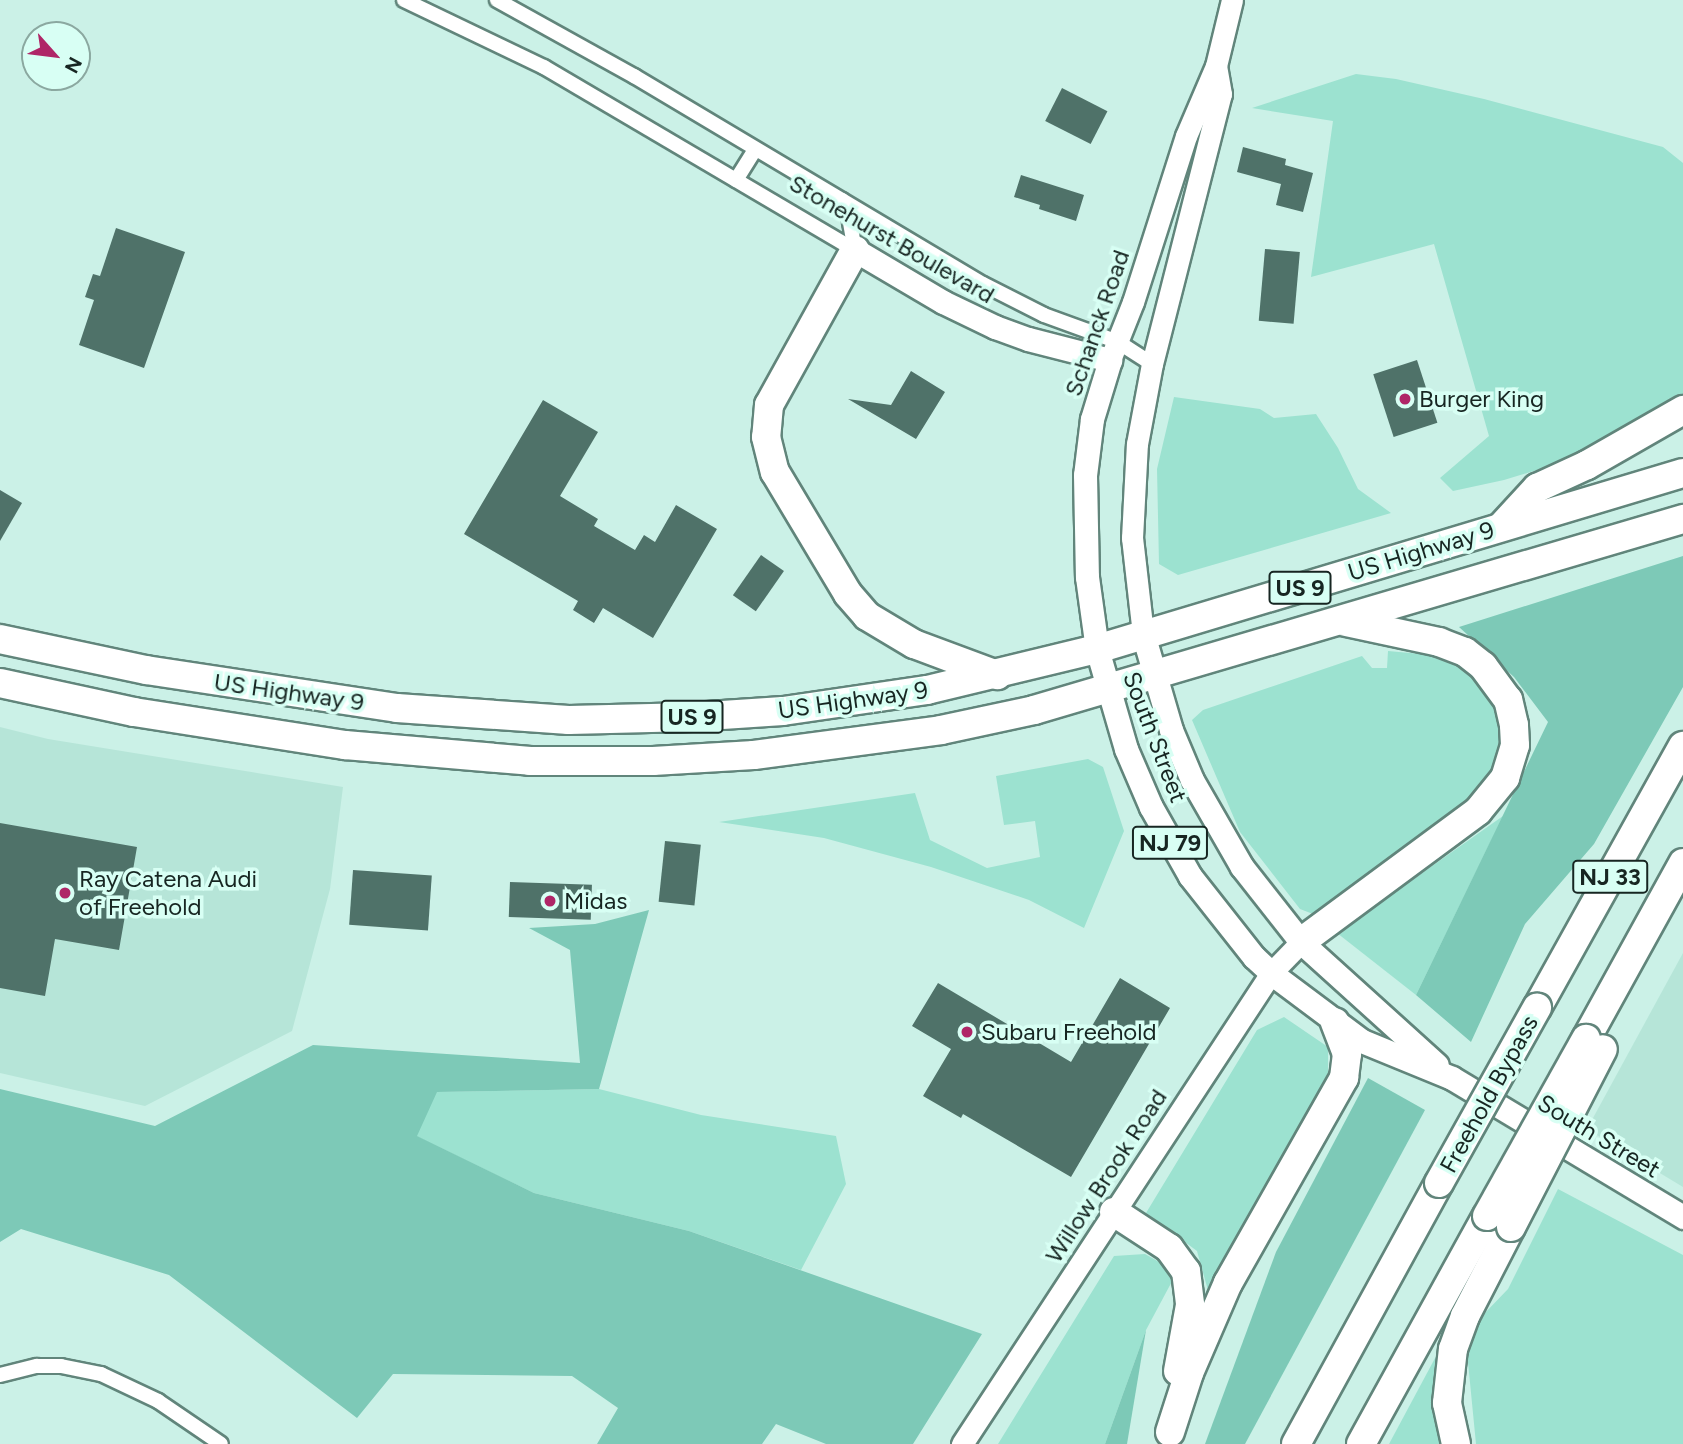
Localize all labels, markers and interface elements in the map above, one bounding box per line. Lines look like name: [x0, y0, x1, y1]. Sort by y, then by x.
north arrow: [21, 21, 91, 91]
text: N: [60, 53, 87, 77]
street label: Stonehurst Boulevard: [784, 169, 1000, 309]
street label: Schanck Road: [1059, 246, 1135, 400]
place label: Burger King: [1419, 385, 1544, 413]
marker: Burger King: [1397, 391, 1413, 407]
street label: US Highway 9: [1344, 515, 1498, 587]
road number: US 9: [1268, 568, 1332, 608]
street label: US Highway 9: [212, 667, 366, 717]
street label: South Street: [1117, 668, 1193, 806]
street label: US Highway 9: [776, 675, 930, 725]
road number: US 9: [660, 698, 724, 736]
road number: NJ 79: [1132, 824, 1208, 862]
road number: NJ 33: [1572, 858, 1648, 897]
place label: Ray Catena Audi of Freehold: [79, 865, 257, 921]
marker: Ray Catena Audi of Freehold: [57, 885, 73, 901]
place label: Midas: [564, 887, 627, 915]
marker: Midas: [542, 893, 558, 909]
street label: Freehold Bypass: [1434, 1010, 1544, 1178]
place label: Subaru Freehold: [981, 1018, 1157, 1046]
marker: Subaru Freehold: [959, 1024, 975, 1040]
street label: Willow Brook Road: [1039, 1084, 1173, 1268]
street label: South Street: [1533, 1088, 1665, 1184]

